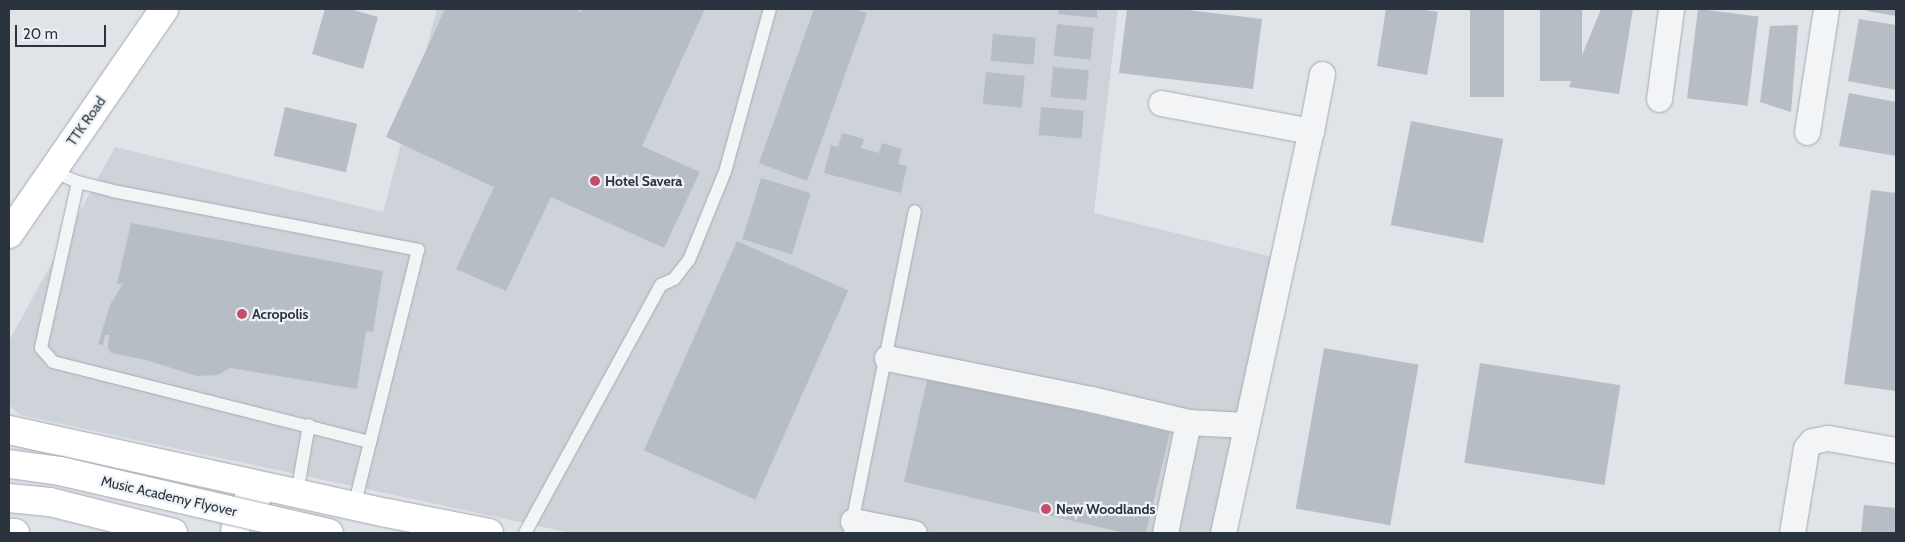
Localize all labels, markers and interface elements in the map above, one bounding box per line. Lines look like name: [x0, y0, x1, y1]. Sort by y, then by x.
scale bar: [18, 15, 109, 47]
text: 20 m: [23, 25, 58, 43]
street label: TTK Road: [63, 93, 109, 149]
place label: Hotel Savera: [605, 173, 682, 189]
marker: Hotel Savera: [589, 175, 601, 187]
place label: Acropolis: [252, 306, 308, 322]
marker: Acropolis: [236, 308, 248, 320]
street label: Music Academy Flyover: [99, 472, 239, 520]
place label: New Woodlands: [1056, 501, 1155, 517]
marker: New Woodlands: [1040, 503, 1052, 515]

